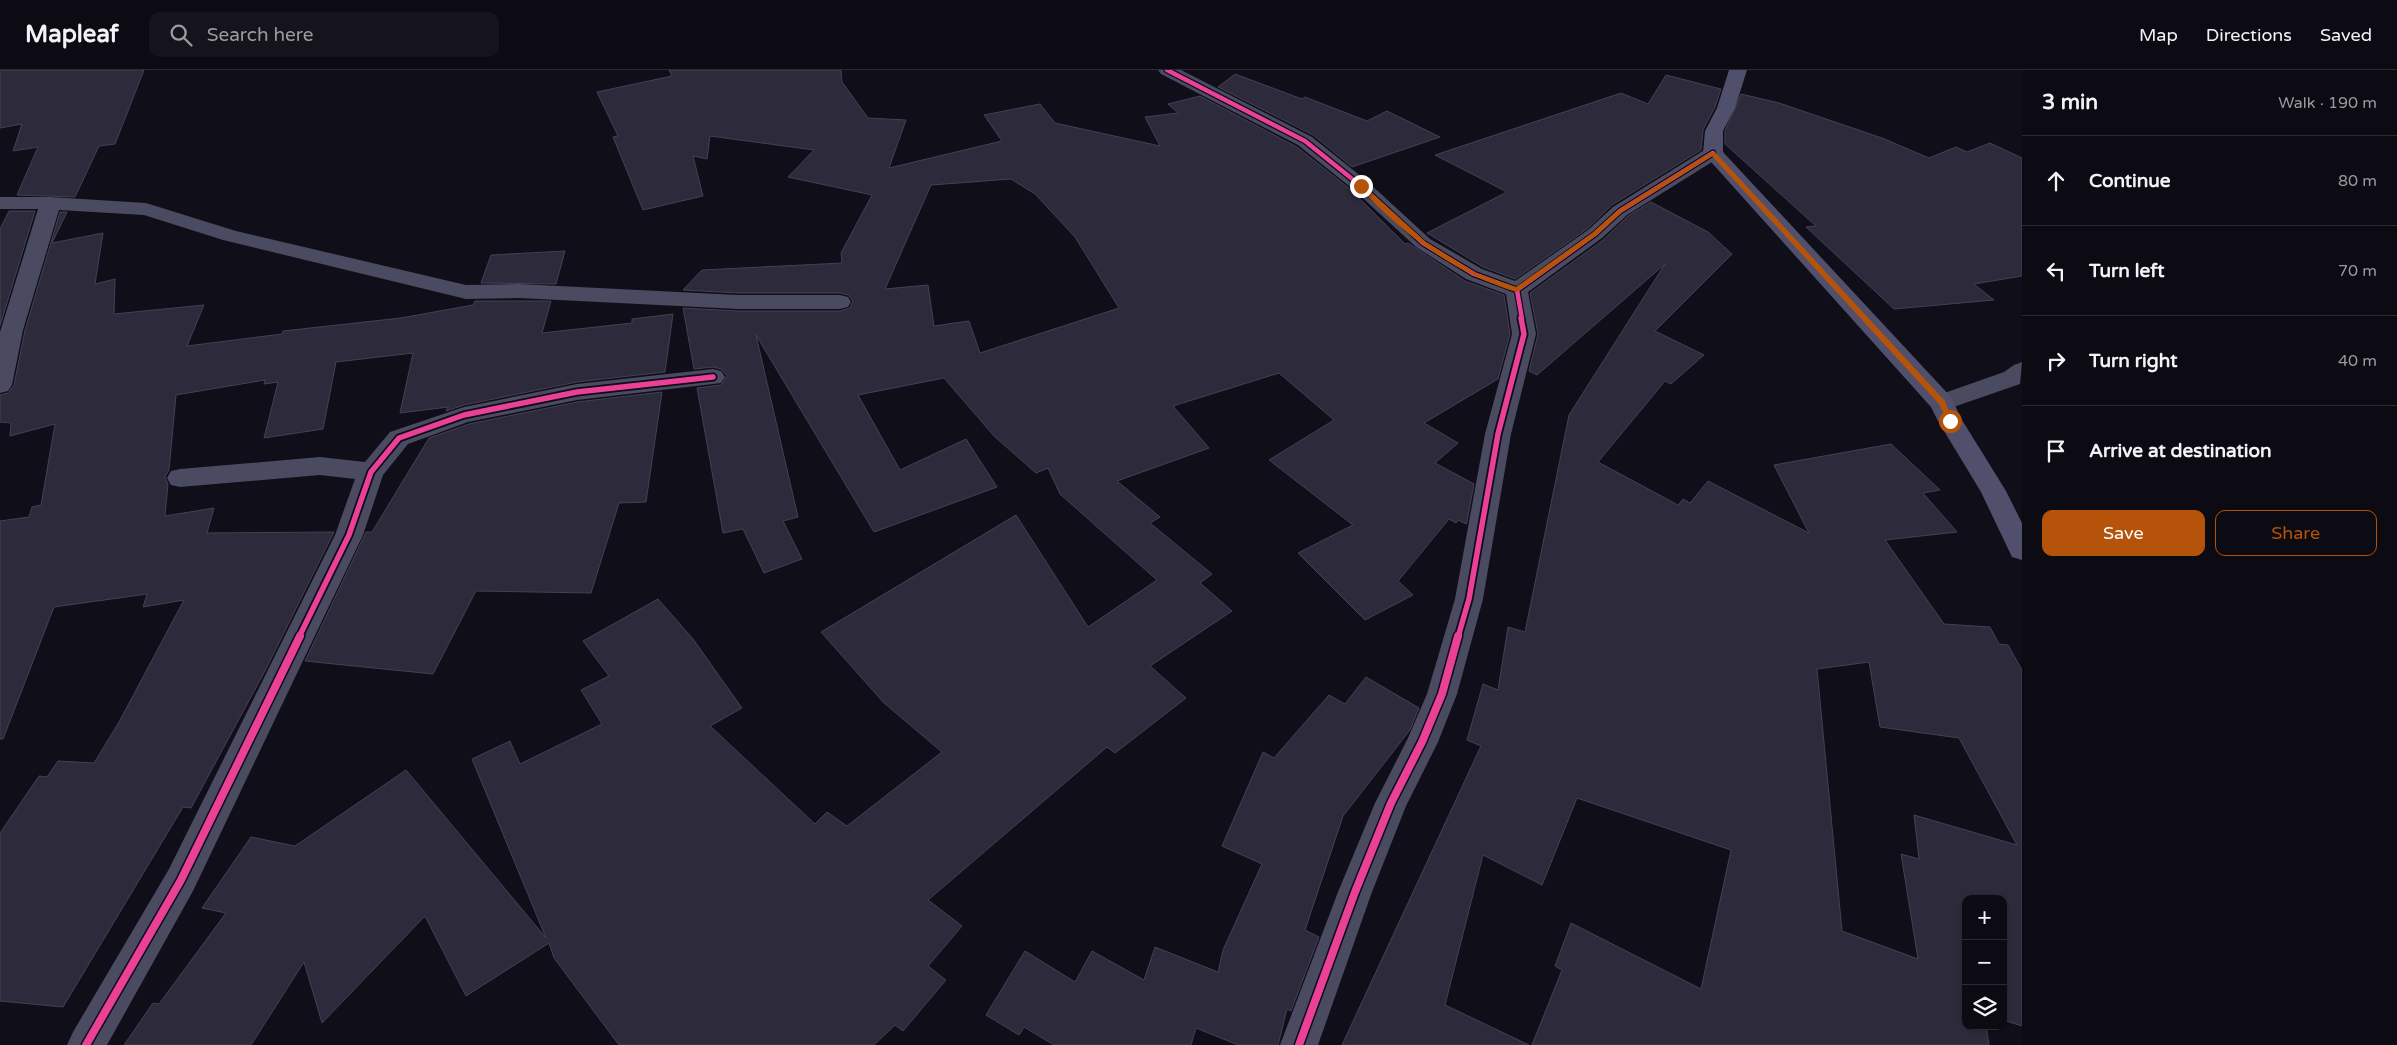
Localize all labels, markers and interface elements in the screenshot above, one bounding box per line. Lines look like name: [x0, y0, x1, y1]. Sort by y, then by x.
search box: [149, 12, 499, 57]
text: Mapleaf: [25, 20, 119, 49]
icon: search: [167, 21, 195, 49]
text: Search here: [207, 24, 314, 46]
text: Map: [2139, 24, 2178, 46]
text: Directions: [2206, 24, 2292, 46]
text: Saved: [2320, 24, 2372, 46]
text: 3 min: [2042, 90, 2098, 115]
text: Walk · 190 m: [2278, 93, 2377, 113]
icon: ahead: [2042, 167, 2070, 195]
text: Continue: [2089, 170, 2171, 192]
text: 80 m: [2338, 171, 2377, 191]
route end: [1350, 175, 1373, 198]
icon: left: [2042, 257, 2070, 285]
text: Turn left: [2089, 260, 2165, 282]
text: 70 m: [2338, 261, 2377, 281]
icon: right: [2042, 347, 2070, 375]
text: Turn right: [2089, 350, 2177, 372]
text: 40 m: [2338, 351, 2377, 371]
route start: [1939, 410, 1962, 433]
icon: arrive: [2042, 437, 2070, 465]
text: Arrive at destination: [2089, 440, 2272, 462]
button: Save: [2042, 510, 2205, 556]
button: Share: [2215, 510, 2377, 556]
map controls: [1962, 895, 2007, 1030]
button: +: [1962, 895, 2007, 940]
button: −: [1962, 940, 2007, 985]
button: layers: [1962, 985, 2007, 1030]

